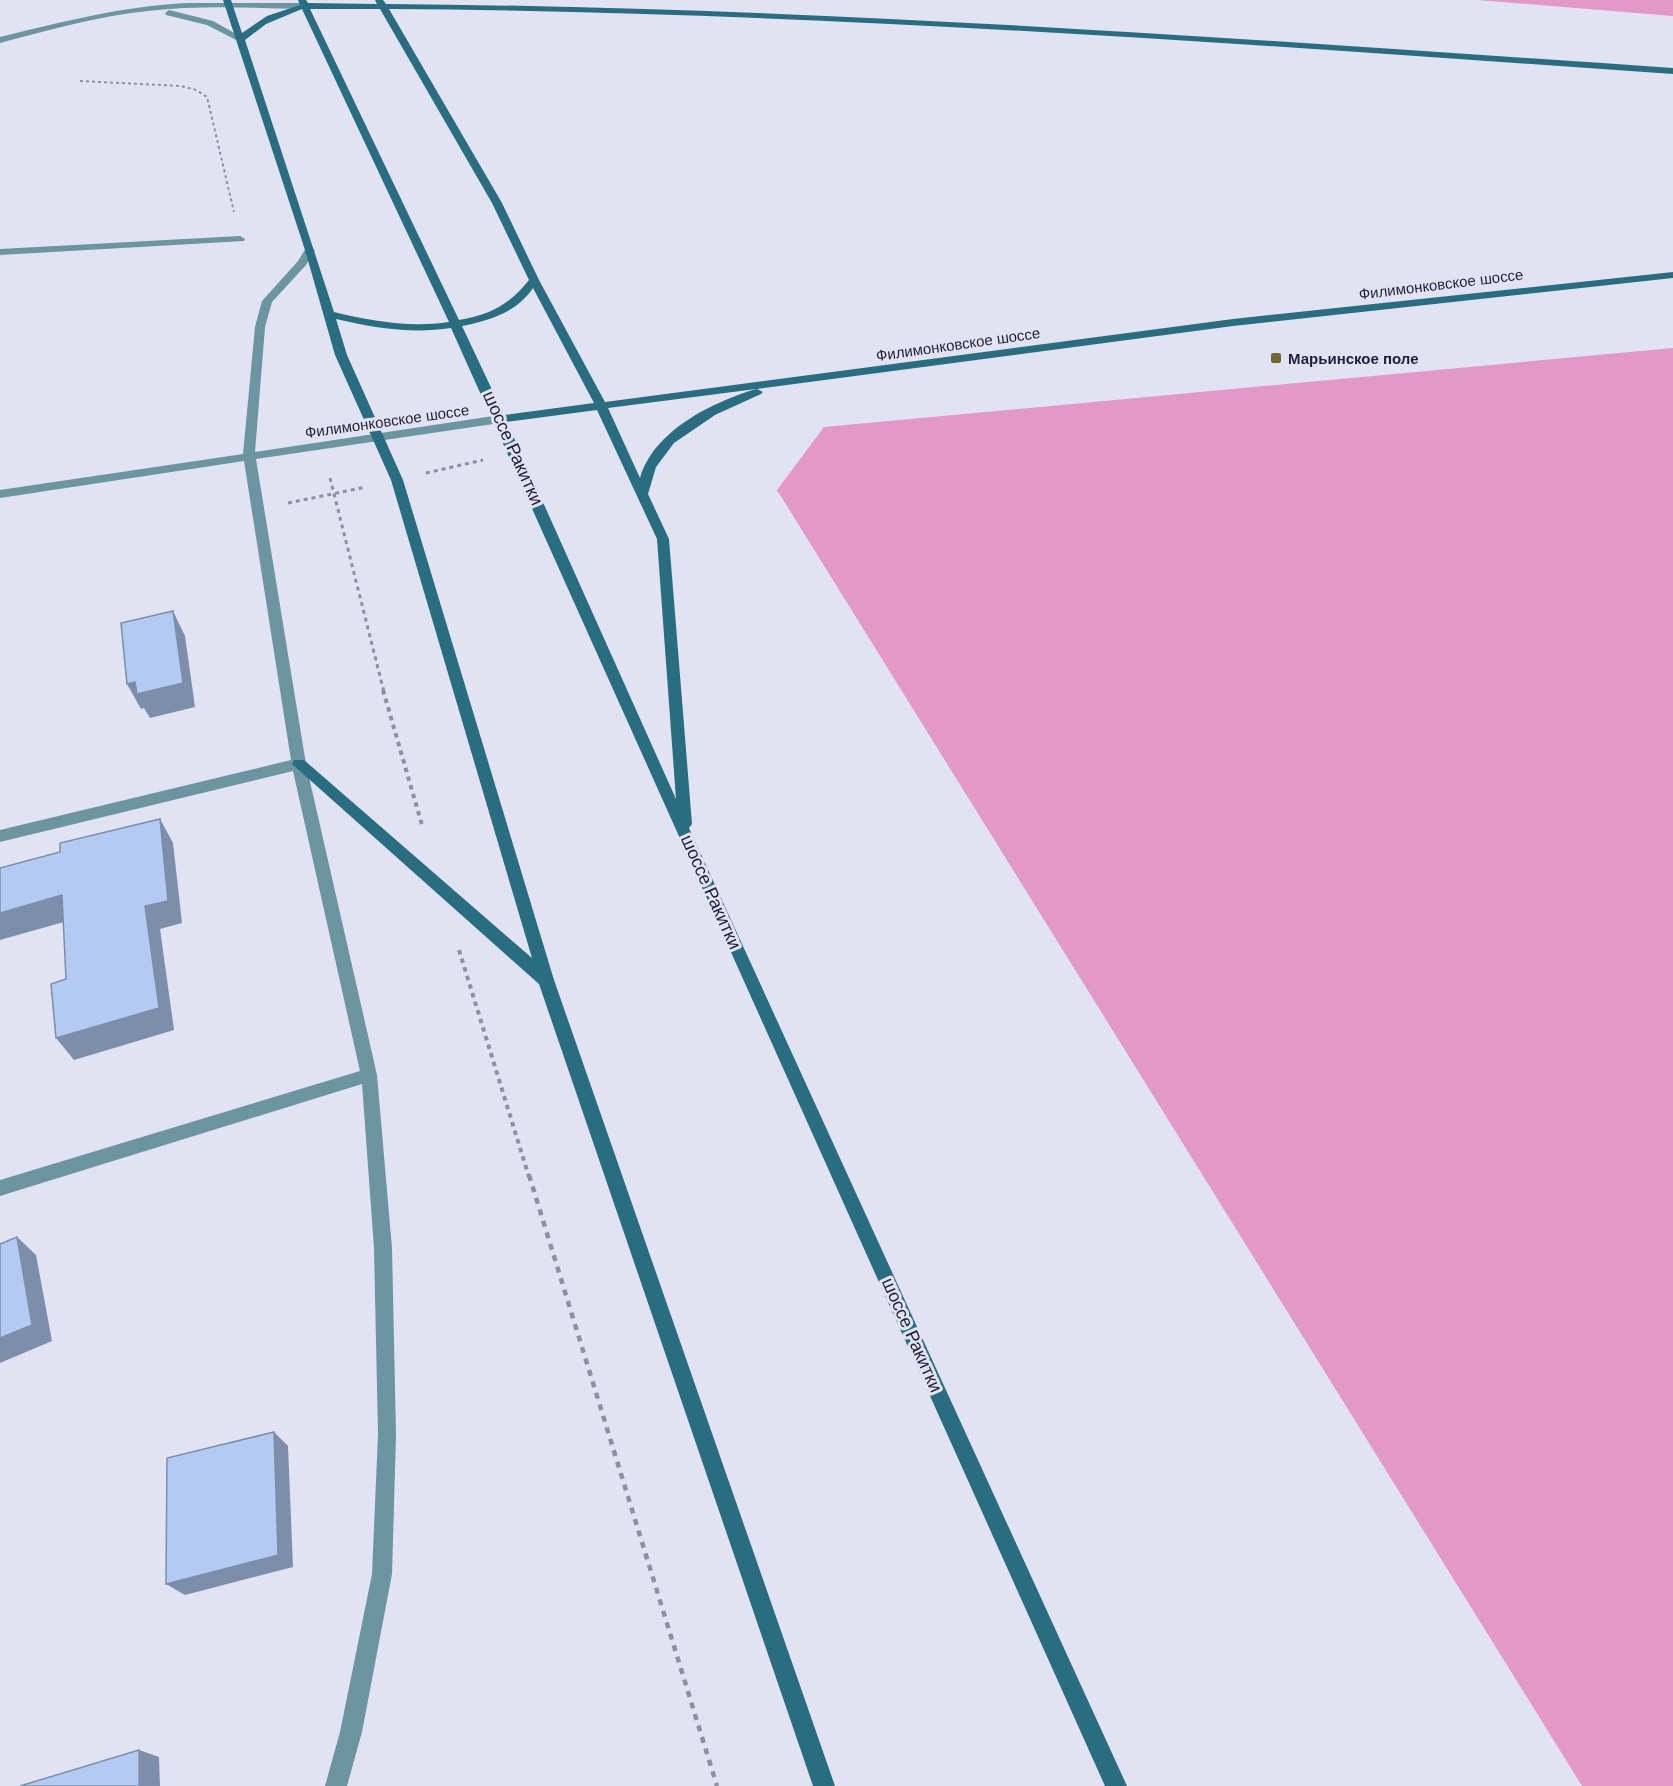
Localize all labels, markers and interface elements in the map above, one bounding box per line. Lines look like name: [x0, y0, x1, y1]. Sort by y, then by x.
street label: Филимонковское шоссе: [1358, 265, 1524, 303]
street label: Филимонковское шоссе: [875, 324, 1041, 364]
place label: Марьинское поле: [1288, 350, 1419, 367]
marker: Марьинское поле: [1269, 351, 1283, 365]
street label: шоссе Ракитки: [479, 388, 547, 508]
street label: Филимонковское шоссе: [304, 401, 470, 441]
street label: шоссе Ракитки: [677, 832, 745, 952]
street label: шоссе Ракитки: [878, 1275, 946, 1395]

